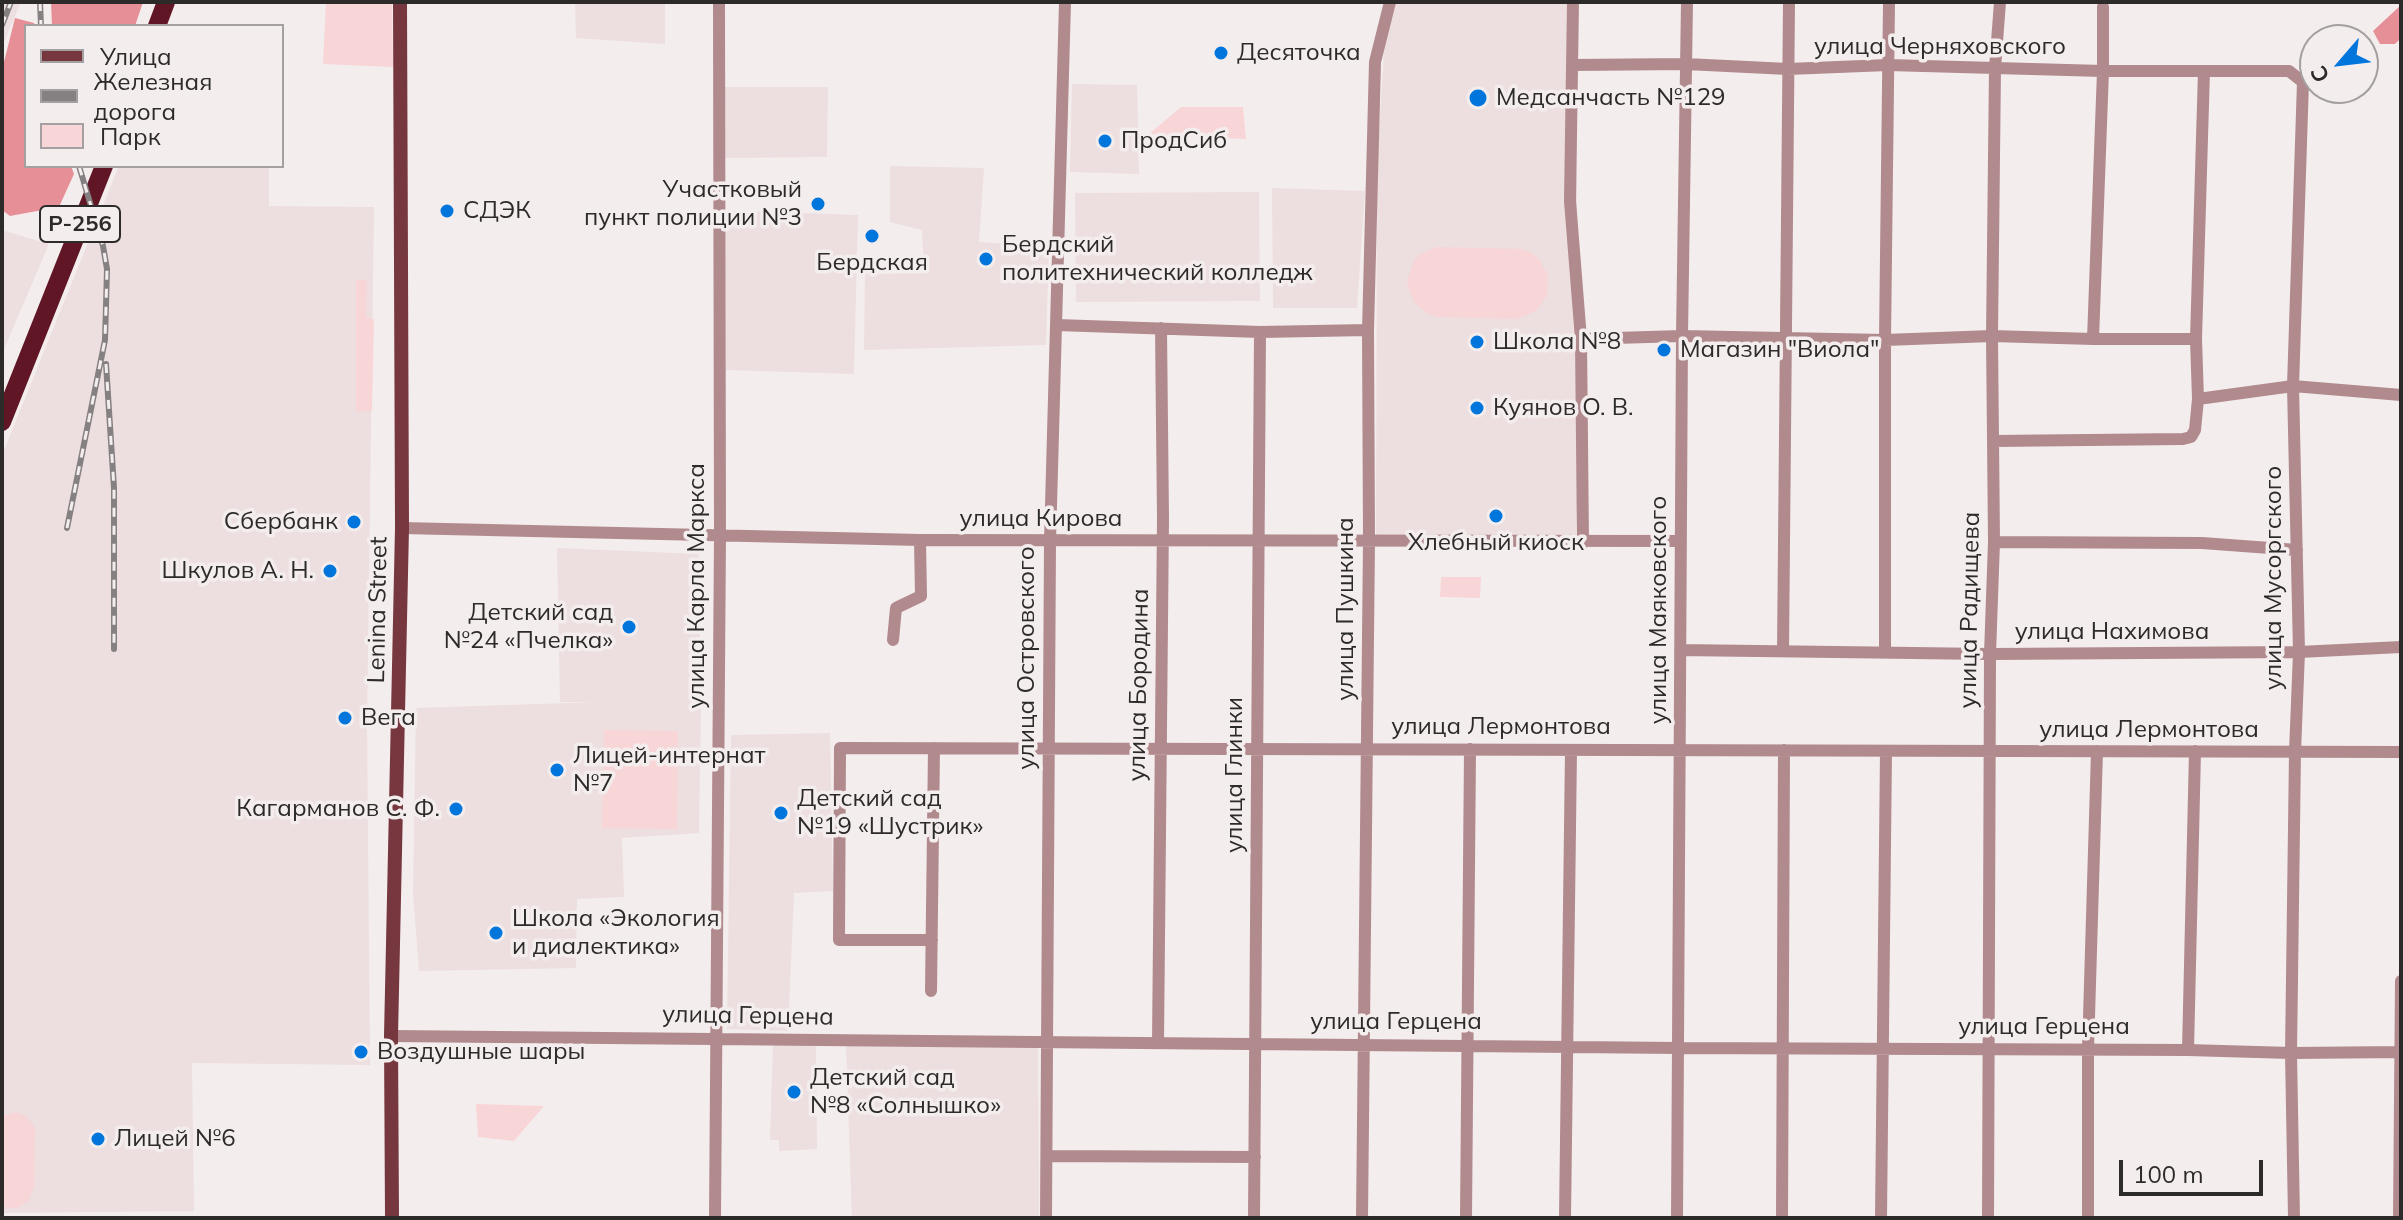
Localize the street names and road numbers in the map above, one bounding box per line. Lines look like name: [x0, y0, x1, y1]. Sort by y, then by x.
street label: улица Черняховского: [1814, 33, 2066, 61]
road number: Р-256: [40, 206, 120, 242]
street label: улица Карла Маркса: [683, 463, 711, 709]
street label: улица Мусоргского: [2260, 466, 2288, 690]
street label: улица Маяковского: [1645, 496, 1673, 724]
street label: улица Кирова: [960, 505, 1122, 533]
street label: улица Радищева: [1954, 511, 1986, 709]
street label: улица Пушкина: [1332, 517, 1360, 701]
street label: Lenina Street: [362, 536, 394, 684]
street label: улица Островского: [1013, 546, 1041, 770]
street label: улица Бородина: [1123, 588, 1155, 782]
street label: улица Нахимова: [2015, 618, 2209, 646]
street label: улица Глинки: [1221, 697, 1249, 853]
street label: улица Лермонтова: [1391, 713, 1611, 741]
street label: улица Лермонтова: [2039, 716, 2259, 744]
street label: улица Герцена: [662, 1000, 834, 1032]
street label: улица Герцена: [1310, 1008, 1482, 1036]
street label: улица Герцена: [1958, 1013, 2130, 1041]

